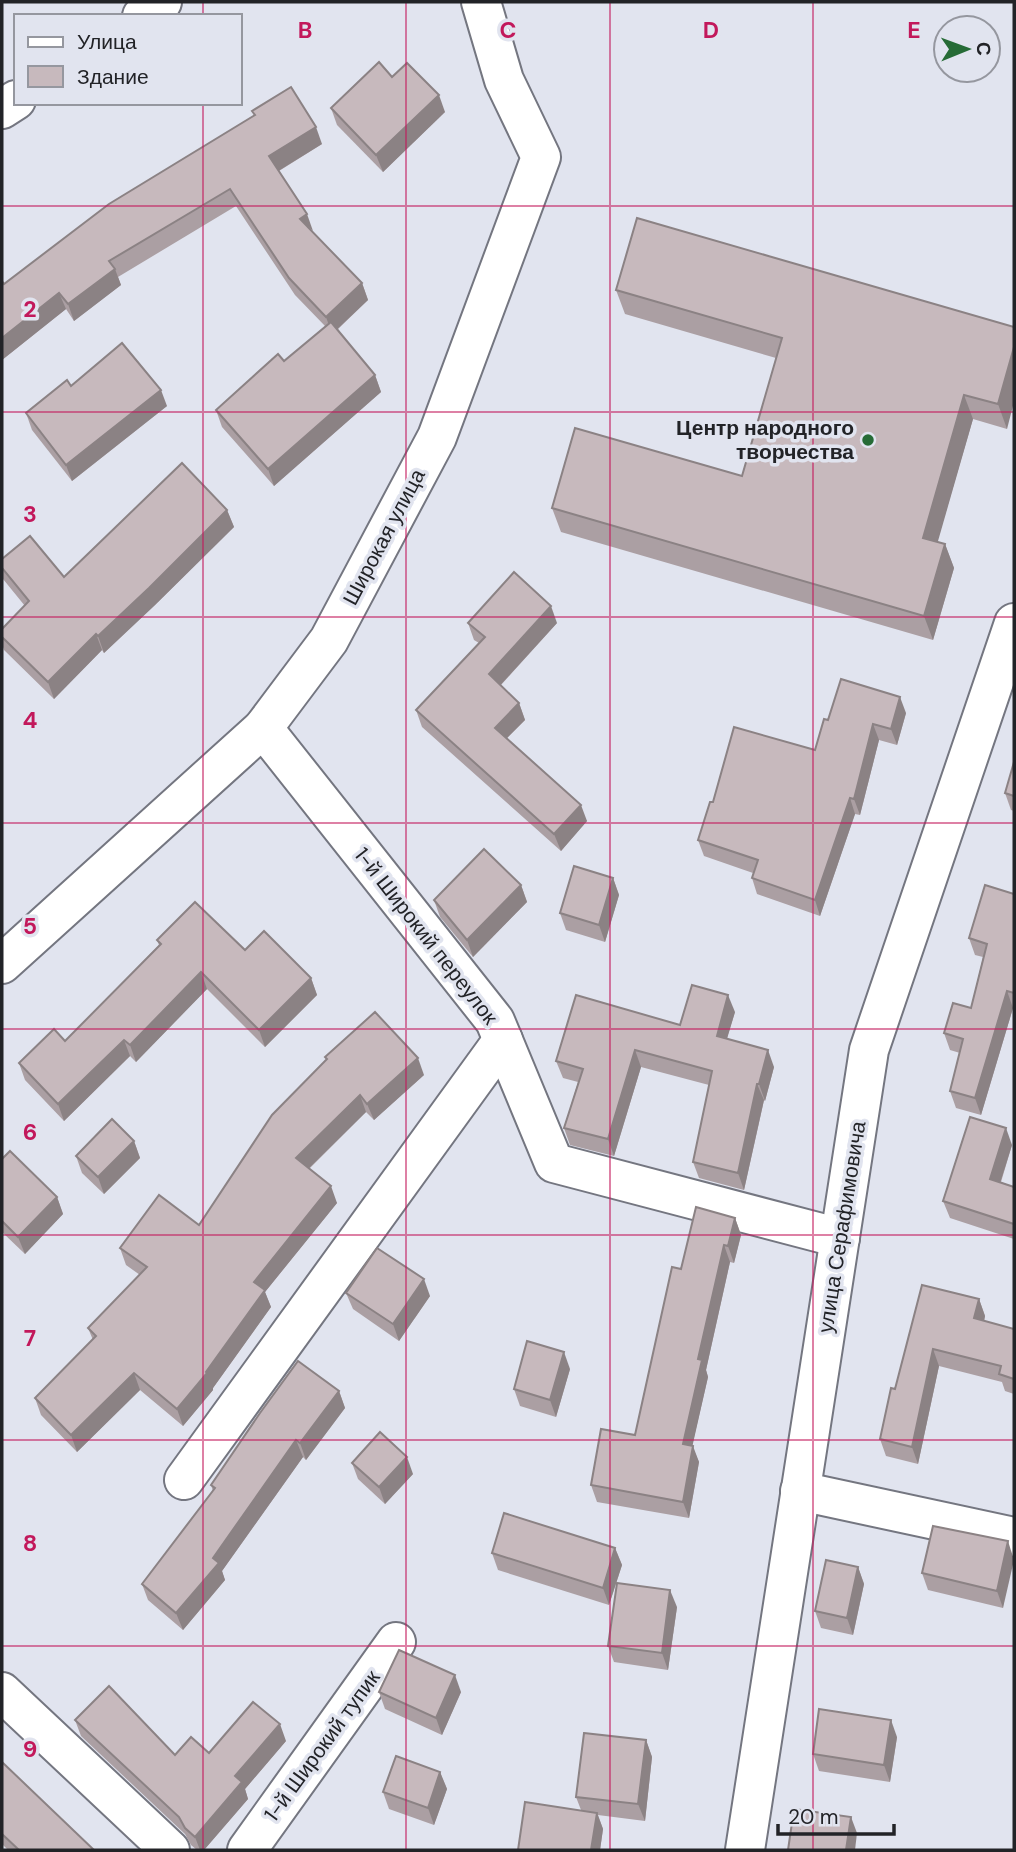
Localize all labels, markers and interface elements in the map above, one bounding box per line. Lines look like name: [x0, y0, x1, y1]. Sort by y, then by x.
legend: [14, 14, 242, 105]
north arrow: [932, 14, 1002, 84]
text: B: [298, 15, 312, 45]
text: C: [500, 15, 516, 45]
text: D: [703, 15, 719, 45]
text: E: [907, 15, 921, 45]
text: Улица: [77, 28, 137, 56]
text: С: [971, 42, 996, 56]
text: Здание: [77, 63, 149, 91]
text: 2: [23, 294, 37, 324]
place label: Центр народного творчества: [676, 414, 854, 466]
marker: Центр народного творчества: [860, 432, 876, 448]
street label: Широкая улица: [336, 464, 432, 610]
text: 3: [23, 499, 37, 529]
text: 4: [23, 705, 38, 735]
street label: 1-й Широкий переулок: [348, 842, 504, 1031]
text: 5: [23, 911, 37, 941]
text: 6: [23, 1117, 37, 1147]
street label: улица Серафимовича: [811, 1119, 873, 1335]
text: 7: [24, 1323, 36, 1353]
text: 8: [23, 1528, 37, 1558]
street label: 1-й Широкий тупик: [258, 1664, 387, 1827]
text: 9: [23, 1734, 37, 1764]
scale bar: [778, 1792, 894, 1836]
text: 20 m: [788, 1803, 839, 1831]

